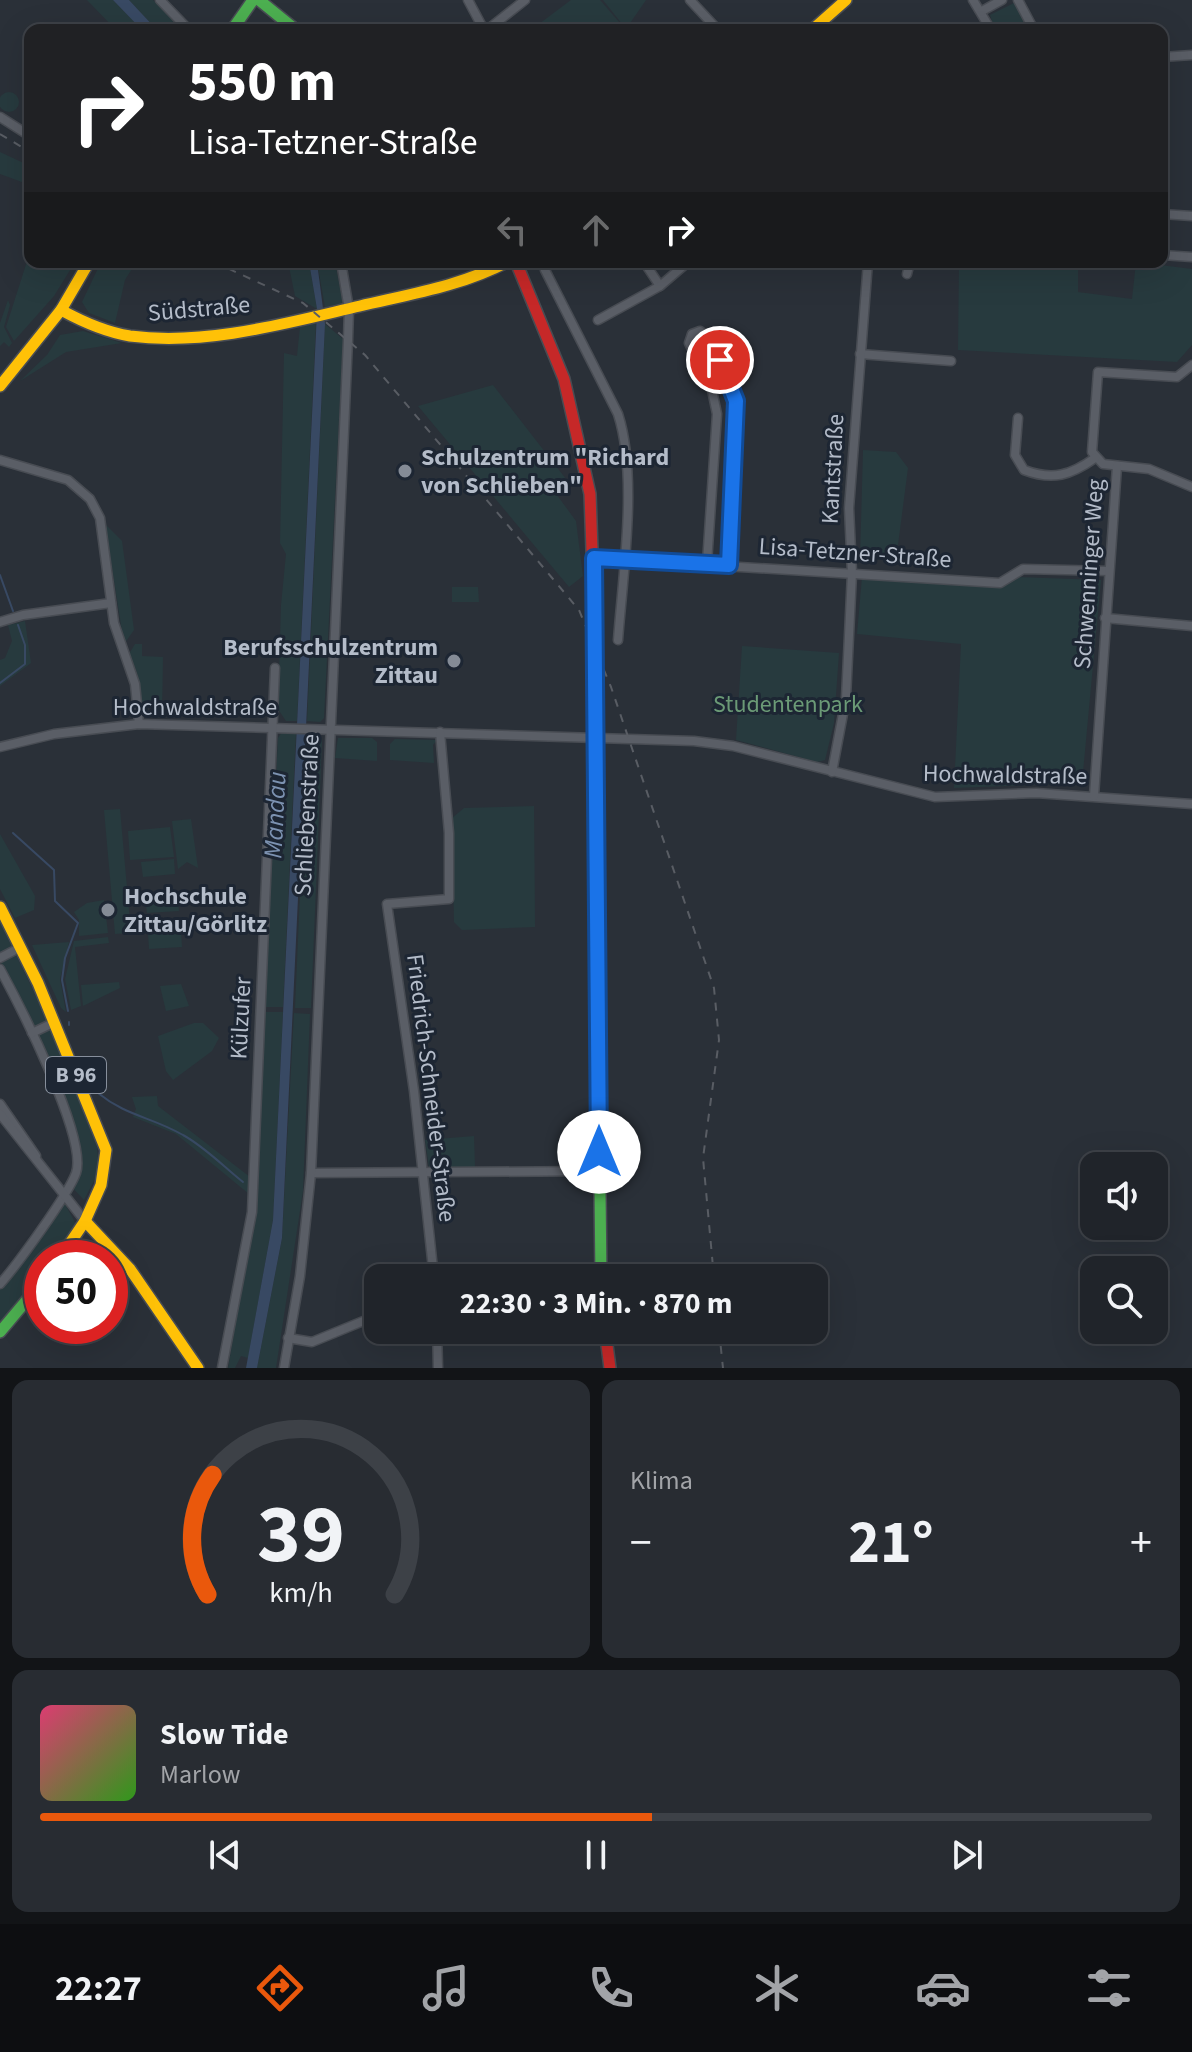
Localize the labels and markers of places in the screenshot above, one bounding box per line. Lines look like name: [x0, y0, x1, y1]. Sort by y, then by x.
pin: [686, 326, 754, 394]
place label: Schulzentrum "Richard von Schlieben": [421, 440, 669, 503]
marker: Schulzentrum "Richard von Schlieben": [396, 462, 414, 480]
place label: Berufsschulzentrum Zittau: [223, 630, 438, 693]
marker: Berufsschulzentrum Zittau: [445, 652, 463, 670]
place label: Hochschule Zittau/Görlitz: [124, 879, 267, 942]
marker: Hochschule Zittau/Görlitz: [99, 901, 117, 919]

